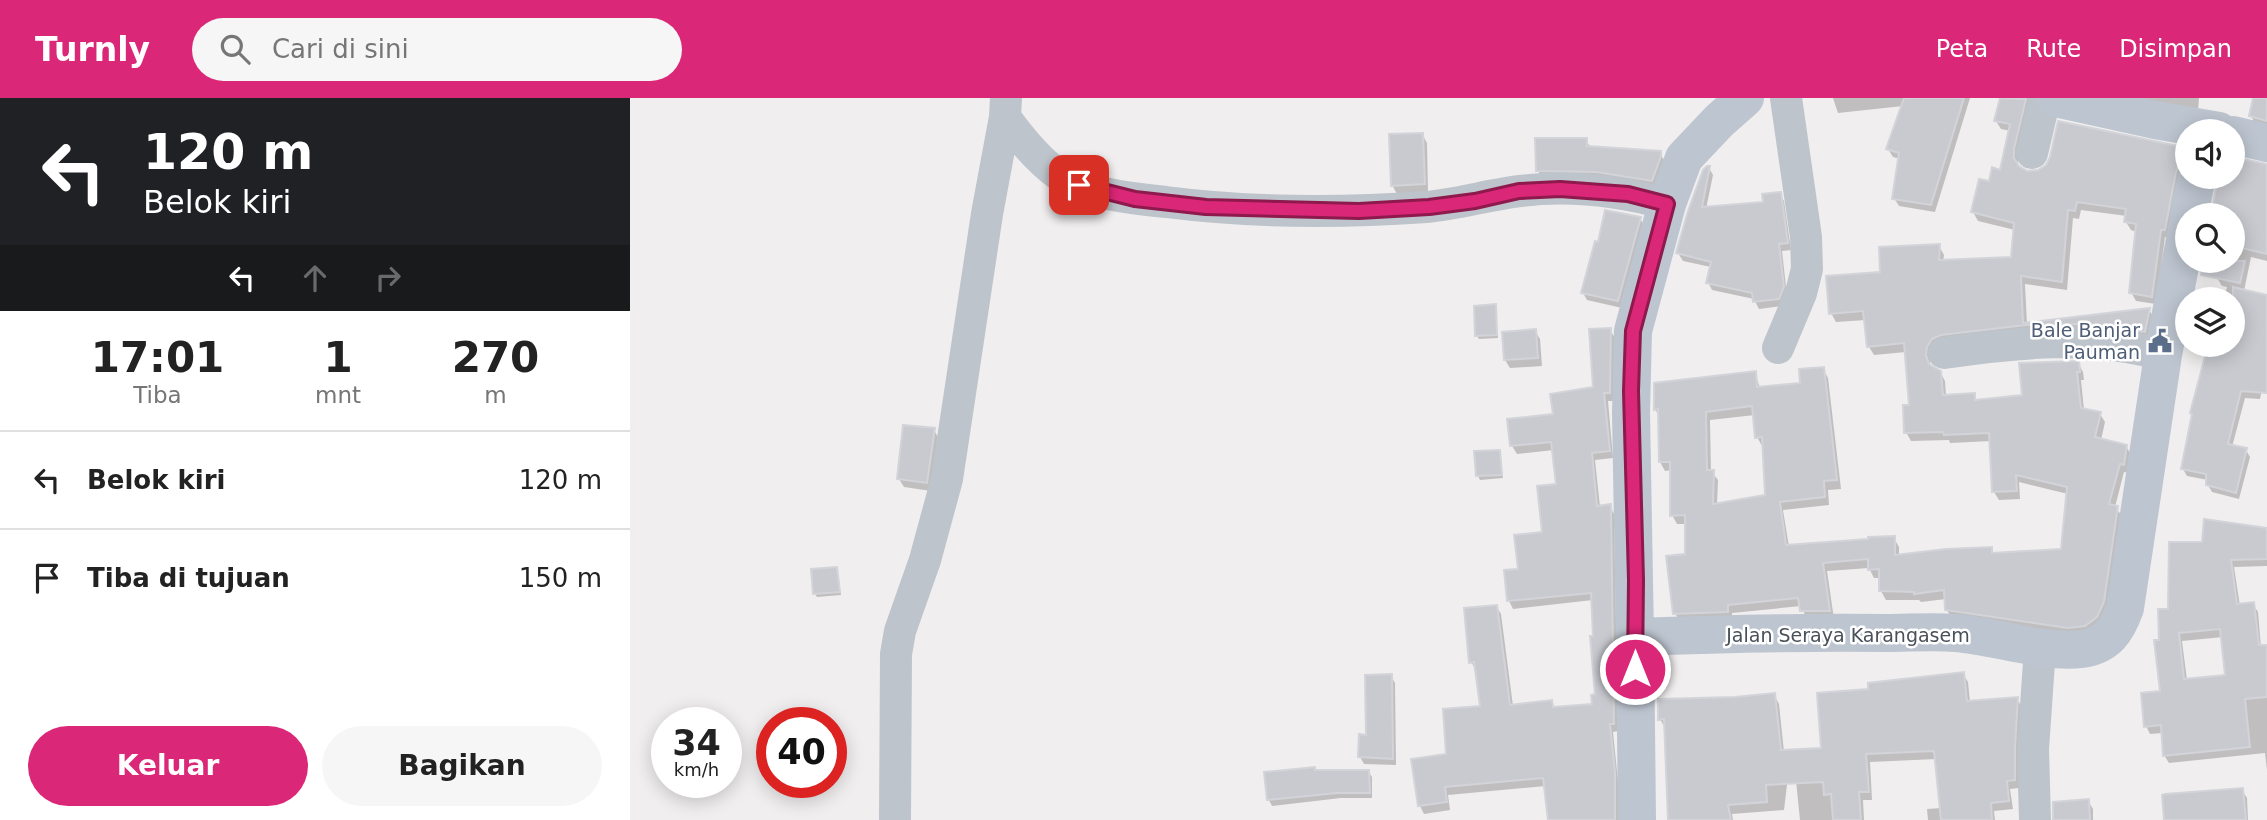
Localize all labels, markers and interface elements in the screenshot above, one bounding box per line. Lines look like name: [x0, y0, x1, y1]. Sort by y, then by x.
search box: [192, 18, 682, 81]
text: Turnly: [35, 30, 150, 69]
icon: search: [216, 30, 254, 68]
text: Cari di sini: [272, 34, 409, 64]
text: Peta: [1936, 35, 1988, 63]
text: Rute: [2026, 35, 2081, 63]
text: Disimpan: [2119, 35, 2232, 63]
map controls: [2175, 119, 2245, 357]
button: sound: [2175, 119, 2245, 189]
text: 120 m: [143, 124, 313, 181]
icon: left: [28, 126, 119, 217]
pin: [1049, 155, 1109, 215]
icon: arrive: [1060, 166, 1098, 204]
text: Belok kiri: [143, 183, 291, 221]
button: search: [2175, 203, 2245, 273]
icon: left: [223, 259, 261, 297]
icon: ahead: [296, 259, 334, 297]
icon: right: [369, 259, 407, 297]
button: layers: [2175, 287, 2245, 357]
place label: Bale Banjar Pauman: [2031, 319, 2140, 363]
public building icon: Bale Banjar Pauman: [2146, 327, 2174, 355]
text: 17:01: [91, 333, 224, 382]
text: 1: [323, 333, 353, 382]
text: 270: [452, 333, 539, 382]
text: Tiba: [133, 382, 182, 408]
text: mnt: [315, 382, 361, 408]
text: m: [484, 382, 507, 408]
icon: left: [28, 461, 66, 499]
text: Belok kiri: [87, 465, 226, 495]
text: 120 m: [519, 465, 602, 495]
icon: arrive: [28, 559, 66, 597]
text: Tiba di tujuan: [87, 563, 290, 593]
text: 150 m: [519, 563, 602, 593]
street label: Jalan Seraya Karangasem: [1725, 624, 1970, 646]
position arrow: [1598, 632, 1672, 706]
speed limit sign: 40: [756, 707, 847, 798]
text: 34: [672, 723, 721, 763]
button: Keluar: [28, 726, 308, 806]
button: Bagikan: [322, 726, 602, 806]
text: km/h: [674, 759, 719, 780]

